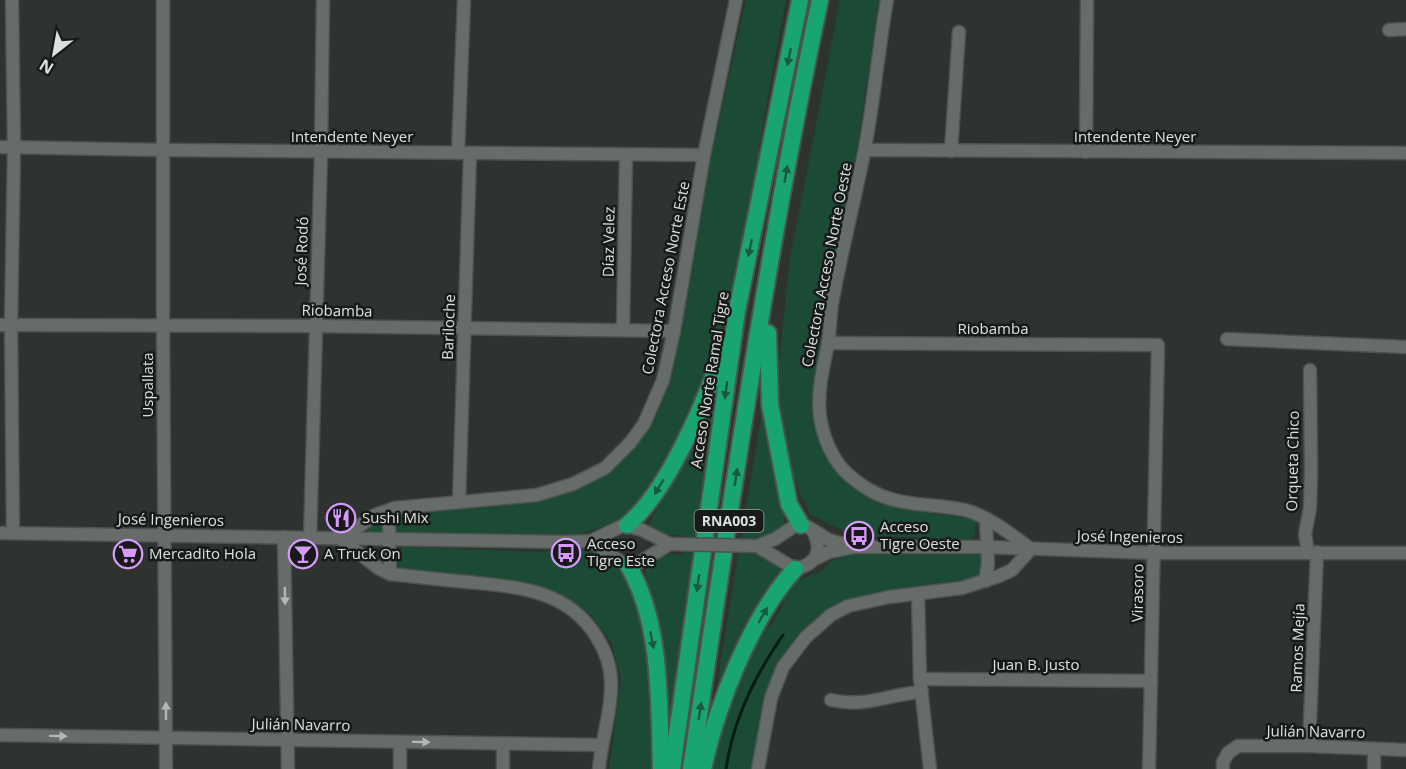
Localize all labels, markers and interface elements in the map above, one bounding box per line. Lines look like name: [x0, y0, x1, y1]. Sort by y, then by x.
north arrow: [24, 24, 84, 84]
one-way arrow: [784, 48, 793, 67]
text: N: [35, 54, 58, 80]
street label: Intendente Neyer: [291, 126, 413, 146]
street label: Intendente Neyer: [1074, 126, 1196, 146]
street label: Colectora Acceso Norte Oeste: [796, 161, 856, 369]
one-way arrow: [782, 165, 791, 184]
street label: Colectora Acceso Norte Este: [636, 180, 694, 376]
street label: Díaz Velez: [597, 207, 619, 277]
street label: José Rodó: [290, 216, 312, 288]
one-way arrow: [745, 239, 754, 258]
street label: Acceso Norte Ramal Tigre: [685, 290, 733, 470]
street label: Bariloche: [437, 294, 459, 360]
street label: Riobamba: [301, 299, 373, 321]
street label: Riobamba: [958, 318, 1028, 338]
street label: Uspallata: [137, 352, 157, 418]
one-way arrow: [721, 380, 730, 399]
street label: Orqueta Chico: [1281, 410, 1303, 512]
one-way arrow: [732, 467, 741, 486]
one-way arrow: [654, 479, 664, 496]
restaurant icon: Sushi Mix: [325, 502, 357, 534]
place label: Sushi Mix: [362, 507, 429, 527]
street label: José Ingenieros: [116, 508, 224, 530]
road number: RNA003: [694, 510, 764, 532]
place label: Acceso Tigre Oeste: [880, 516, 960, 553]
bus stop icon: Acceso Tigre Oeste: [843, 520, 875, 552]
street label: José Ingenieros: [1075, 525, 1183, 547]
place label: Acceso Tigre Este: [587, 533, 655, 570]
bus stop icon: Acceso Tigre Este: [550, 537, 582, 569]
supermarket icon: Mercadito Hola: [112, 538, 144, 570]
bar icon: A Truck On: [287, 538, 319, 570]
place label: Mercadito Hola: [149, 543, 256, 563]
place label: A Truck On: [324, 543, 401, 563]
street label: Virasoro: [1126, 564, 1148, 622]
one-way arrow: [694, 573, 703, 592]
one-way arrow: [280, 586, 289, 605]
street label: Ramos Mejía: [1285, 603, 1309, 693]
one-way arrow: [758, 606, 768, 623]
one-way arrow: [648, 631, 657, 650]
street label: Juan B. Justo: [991, 654, 1079, 674]
one-way arrow: [161, 701, 171, 720]
one-way arrow: [695, 702, 704, 721]
street label: Julián Navarro: [249, 713, 351, 735]
street label: Julián Navarro: [1264, 720, 1366, 742]
one-way arrow: [49, 731, 68, 741]
one-way arrow: [412, 737, 431, 747]

